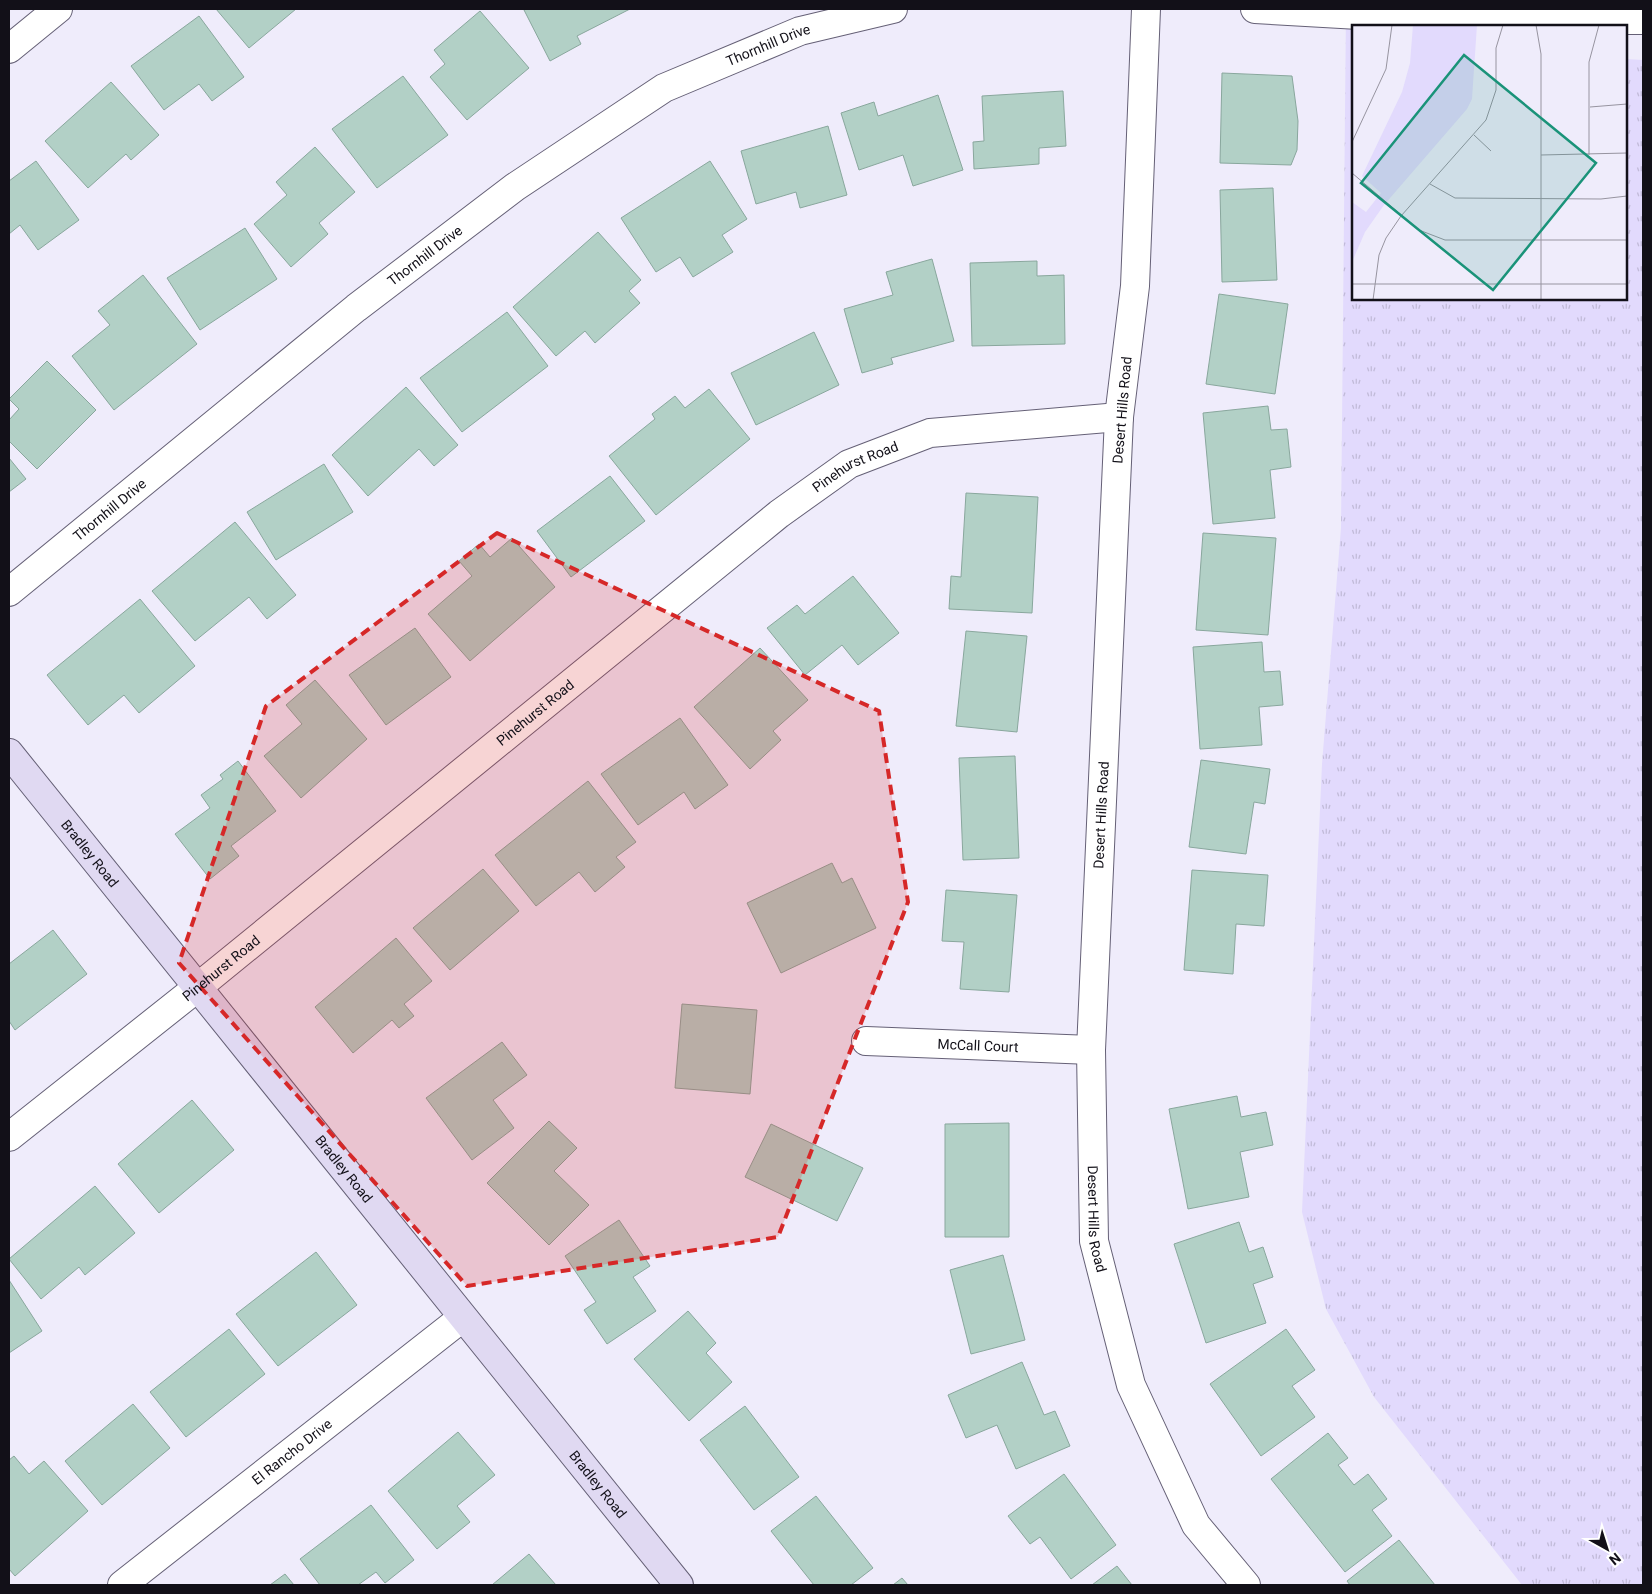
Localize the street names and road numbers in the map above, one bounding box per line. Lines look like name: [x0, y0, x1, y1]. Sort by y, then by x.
street label: Thornhill Drive: [724, 21, 812, 69]
street label: Thornhill Drive: [384, 222, 465, 289]
street label: Desert Hills Road: [1109, 356, 1135, 464]
street label: Pinehurst Road: [809, 438, 900, 496]
street label: Thornhill Drive: [70, 475, 149, 544]
street label: Pinehurst Road: [493, 676, 577, 749]
street label: Desert Hills Road: [1090, 761, 1112, 869]
street label: Bradley Road: [58, 817, 122, 890]
street label: Pinehurst Road: [179, 932, 263, 1004]
street label: McCall Court: [937, 1036, 1019, 1055]
street label: Bradley Road: [312, 1132, 376, 1206]
street label: Desert Hills Road: [1085, 1165, 1110, 1274]
street label: El Rancho Drive: [249, 1415, 335, 1488]
street label: Bradley Road: [566, 1447, 630, 1521]

